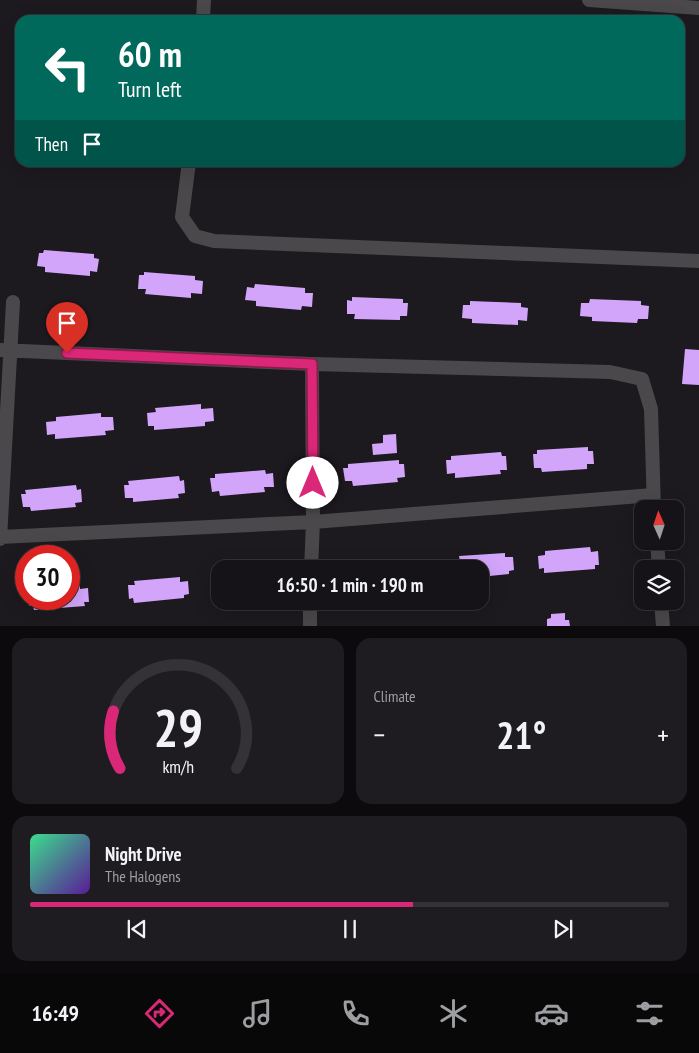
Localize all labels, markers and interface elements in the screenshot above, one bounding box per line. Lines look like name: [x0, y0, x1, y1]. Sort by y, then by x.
text: 60 m: [118, 31, 182, 77]
icon: left: [35, 35, 100, 100]
text: Turn left: [118, 75, 182, 103]
icon: arrive: [78, 130, 106, 158]
text: Then: [35, 132, 68, 156]
pin: [46, 302, 88, 353]
icon: arrive: [53, 309, 81, 337]
position arrow: [286, 456, 338, 508]
north arrow: [634, 500, 684, 550]
map controls: [634, 500, 684, 610]
speed limit sign: 30: [15, 545, 80, 610]
button: layers: [634, 560, 684, 610]
text: 16:50 · 1 min · 190 m: [277, 573, 423, 597]
text: Climate: [374, 686, 416, 706]
text: 29: [153, 694, 203, 761]
text: 21°: [496, 710, 546, 759]
text: −: [374, 716, 385, 753]
text: +: [657, 716, 669, 753]
text: km/h: [162, 755, 194, 778]
text: Night Drive: [105, 842, 182, 866]
text: The Halogens: [105, 866, 181, 886]
icon: previous: [123, 915, 151, 943]
icon: pause: [336, 915, 364, 943]
icon: next: [549, 915, 577, 943]
icon: directions: [142, 996, 177, 1031]
icon: music: [240, 996, 275, 1031]
icon: phone: [338, 996, 373, 1031]
icon: climate: [436, 996, 471, 1031]
icon: car: [534, 996, 569, 1031]
icon: filters: [632, 996, 667, 1031]
text: 16:49: [32, 999, 79, 1027]

